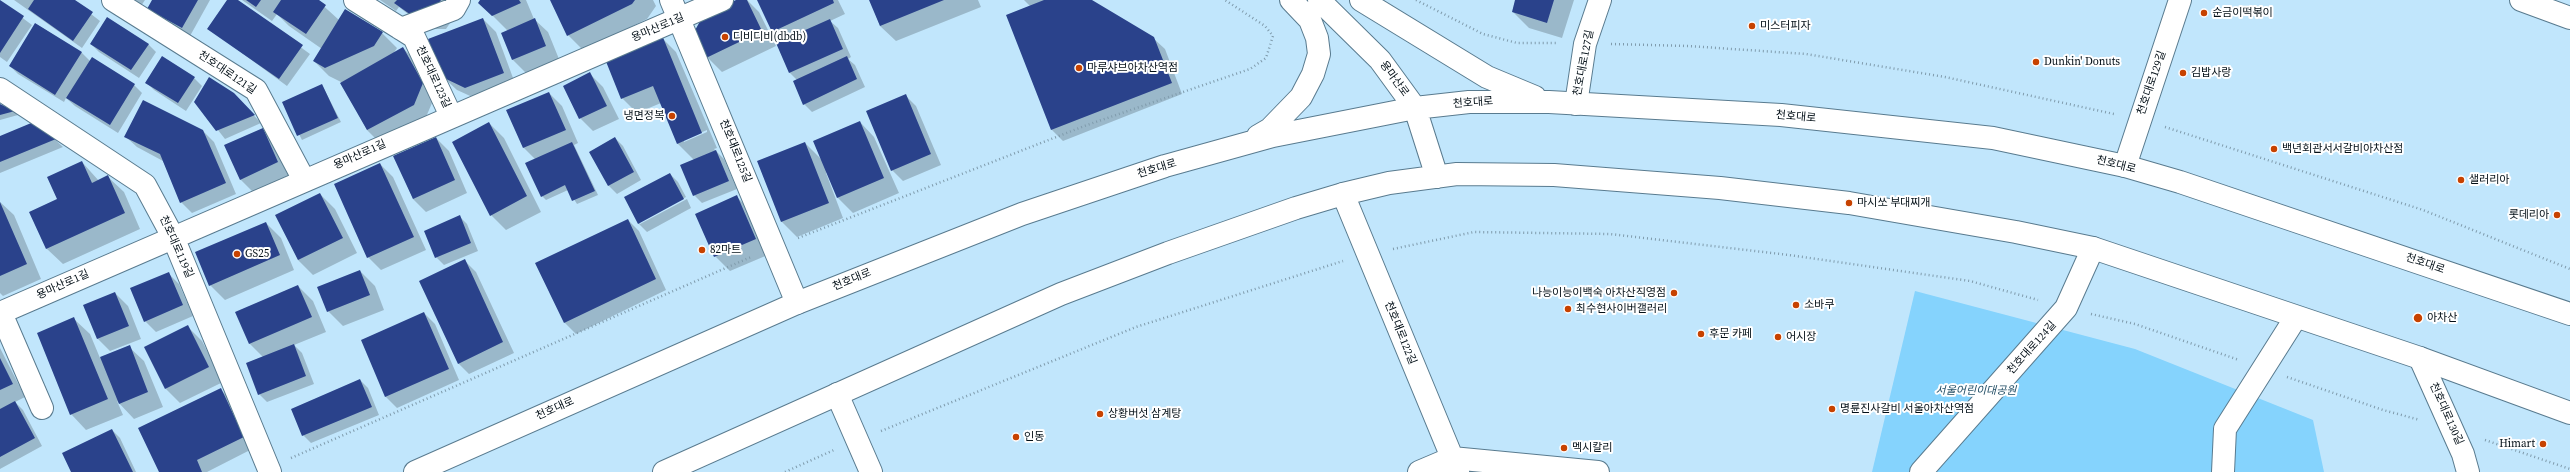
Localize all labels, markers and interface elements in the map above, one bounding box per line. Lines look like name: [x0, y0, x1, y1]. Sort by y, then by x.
place label: 순금이떡볶이: [2212, 6, 2273, 20]
marker: 순금이떡볶이: [2199, 8, 2209, 18]
street label: 용마산로1길: [630, 11, 686, 45]
place label: 미스터피자: [1760, 19, 1811, 33]
marker: 미스터피자: [1747, 21, 1757, 31]
street label: 천호대로127길: [1571, 29, 1597, 97]
place label: 디비디비(dbdb): [733, 30, 806, 44]
marker: 디비디비(dbdb): [720, 32, 730, 42]
street label: 천호대로123길: [413, 44, 453, 110]
street label: 천호대로121길: [195, 49, 259, 97]
street label: 천호대로129길: [2135, 49, 2169, 117]
place label: Dunkin' Donuts: [2044, 55, 2120, 69]
marker: Dunkin' Donuts: [2031, 57, 2041, 67]
street label: 용마산로: [1377, 59, 1411, 99]
place label: 마루샤브아차산역점: [1087, 61, 1178, 75]
marker: 마루샤브아차산역점: [1074, 63, 1084, 73]
place label: 김밥사랑: [2191, 66, 2231, 80]
marker: 김밥사랑: [2178, 68, 2188, 78]
street label: 천호대로: [1452, 95, 1494, 111]
place label: 냉면정복: [624, 109, 664, 123]
street label: 천호대로: [1775, 109, 1817, 125]
marker: 냉면정복: [667, 111, 677, 121]
street label: 천호대로125길: [716, 117, 754, 185]
street label: 용마산로1길: [332, 138, 388, 172]
place label: 백년회관서서갈비아차산점: [2282, 142, 2403, 156]
marker: 백년회관서서갈비아차산점: [2269, 144, 2279, 154]
street label: 천호대로: [2095, 154, 2137, 176]
street label: 천호대로: [1136, 157, 1178, 181]
place label: 샐러리아: [2469, 173, 2509, 187]
marker: 샐러리아: [2456, 175, 2466, 185]
place label: 마시쏘 부대찌개: [1857, 196, 1930, 210]
marker: 마시쏘 부대찌개: [1844, 198, 1854, 208]
place label: 롯데리아: [2509, 208, 2549, 222]
marker: 롯데리아: [2552, 210, 2562, 220]
street label: 천호대로119길: [156, 214, 196, 280]
place label: 82마트: [710, 243, 741, 257]
marker: 82마트: [697, 245, 707, 255]
place label: GS25: [245, 247, 269, 261]
marker: GS25: [232, 249, 242, 259]
street label: 천호대로: [2404, 251, 2446, 277]
street label: 천호대로: [831, 266, 873, 294]
street label: 용마산로1길: [35, 268, 91, 302]
place label: 나능이능이백숙 아차산직영점: [1532, 286, 1666, 300]
marker: 나능이능이백숙 아차산직영점: [1669, 288, 1679, 298]
place label: 소바쿠: [1804, 298, 1834, 312]
street label: 천호대로122길: [1381, 299, 1419, 367]
marker: 소바쿠: [1791, 300, 1801, 310]
place label: 최수현사이버갤러리: [1576, 302, 1667, 316]
marker: 최수현사이버갤러리: [1563, 304, 1573, 314]
place label: 아차산: [2427, 311, 2457, 325]
marker: 아차산: [2412, 312, 2424, 324]
street label: 천호대로124길: [2005, 319, 2059, 377]
place label: 후문 카페: [1709, 327, 1752, 341]
marker: 후문 카페: [1696, 329, 1706, 339]
place label: 어시장: [1786, 330, 1816, 344]
marker: 어시장: [1773, 332, 1783, 342]
street label: 천호대로130길: [2426, 381, 2466, 447]
park label: 서울어린이대공원: [1936, 384, 2016, 398]
street label: 천호대로: [534, 395, 576, 423]
place label: 명륜진사갈비 서울아차산역점: [1840, 402, 1974, 416]
marker: 명륜진사갈비 서울아차산역점: [1827, 404, 1837, 414]
place label: 상황버섯 삼계탕: [1108, 407, 1181, 421]
marker: 상황버섯 삼계탕: [1095, 409, 1105, 419]
place label: 인동: [1024, 430, 1044, 444]
marker: 인동: [1011, 432, 1021, 442]
place label: Himart: [2499, 437, 2535, 451]
marker: Himart: [2538, 439, 2548, 449]
place label: 멕시칼리: [1572, 441, 1612, 455]
marker: 멕시칼리: [1559, 443, 1569, 453]

